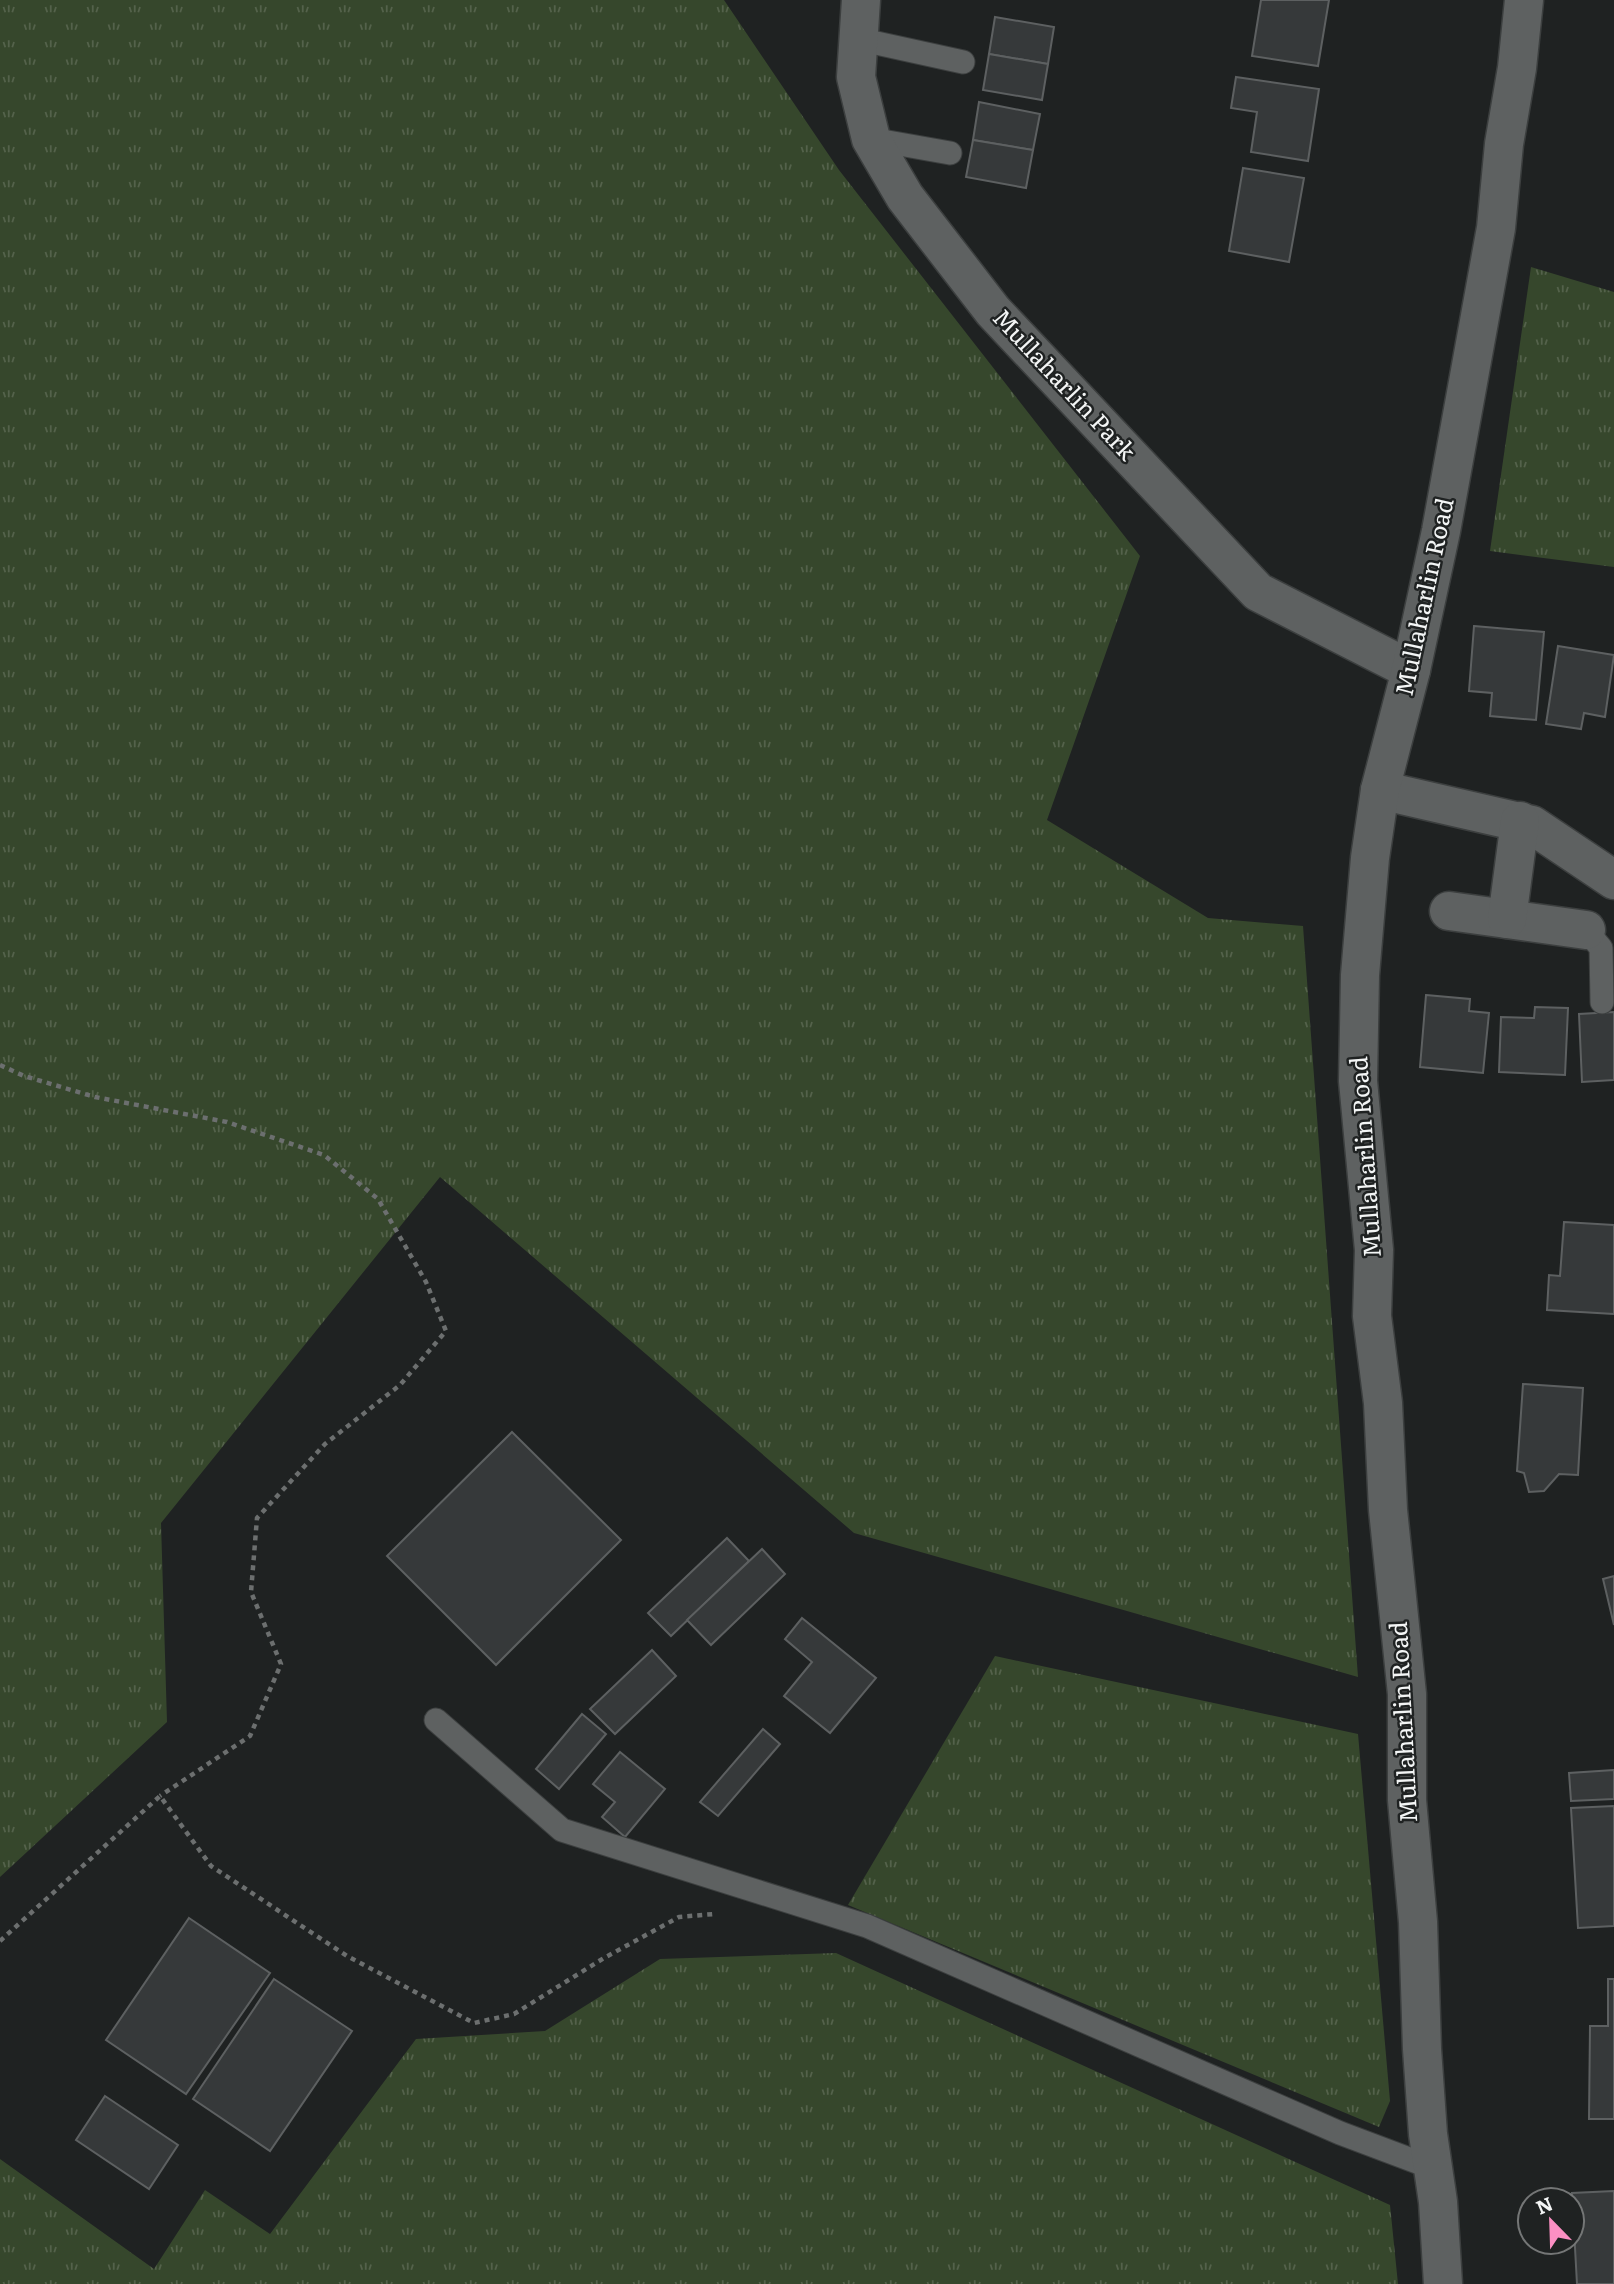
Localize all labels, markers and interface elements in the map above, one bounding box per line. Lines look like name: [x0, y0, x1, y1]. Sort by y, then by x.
street label: Mullaharlin Park: [986, 300, 1146, 467]
street label: Mullaharlin Road: [1384, 494, 1461, 699]
street label: Mullaharlin Road: [1339, 1055, 1388, 1259]
street label: Mullaharlin Road: [1379, 1620, 1424, 1824]
north arrow: [1516, 2186, 1586, 2256]
text: N: [1531, 2188, 1557, 2220]

